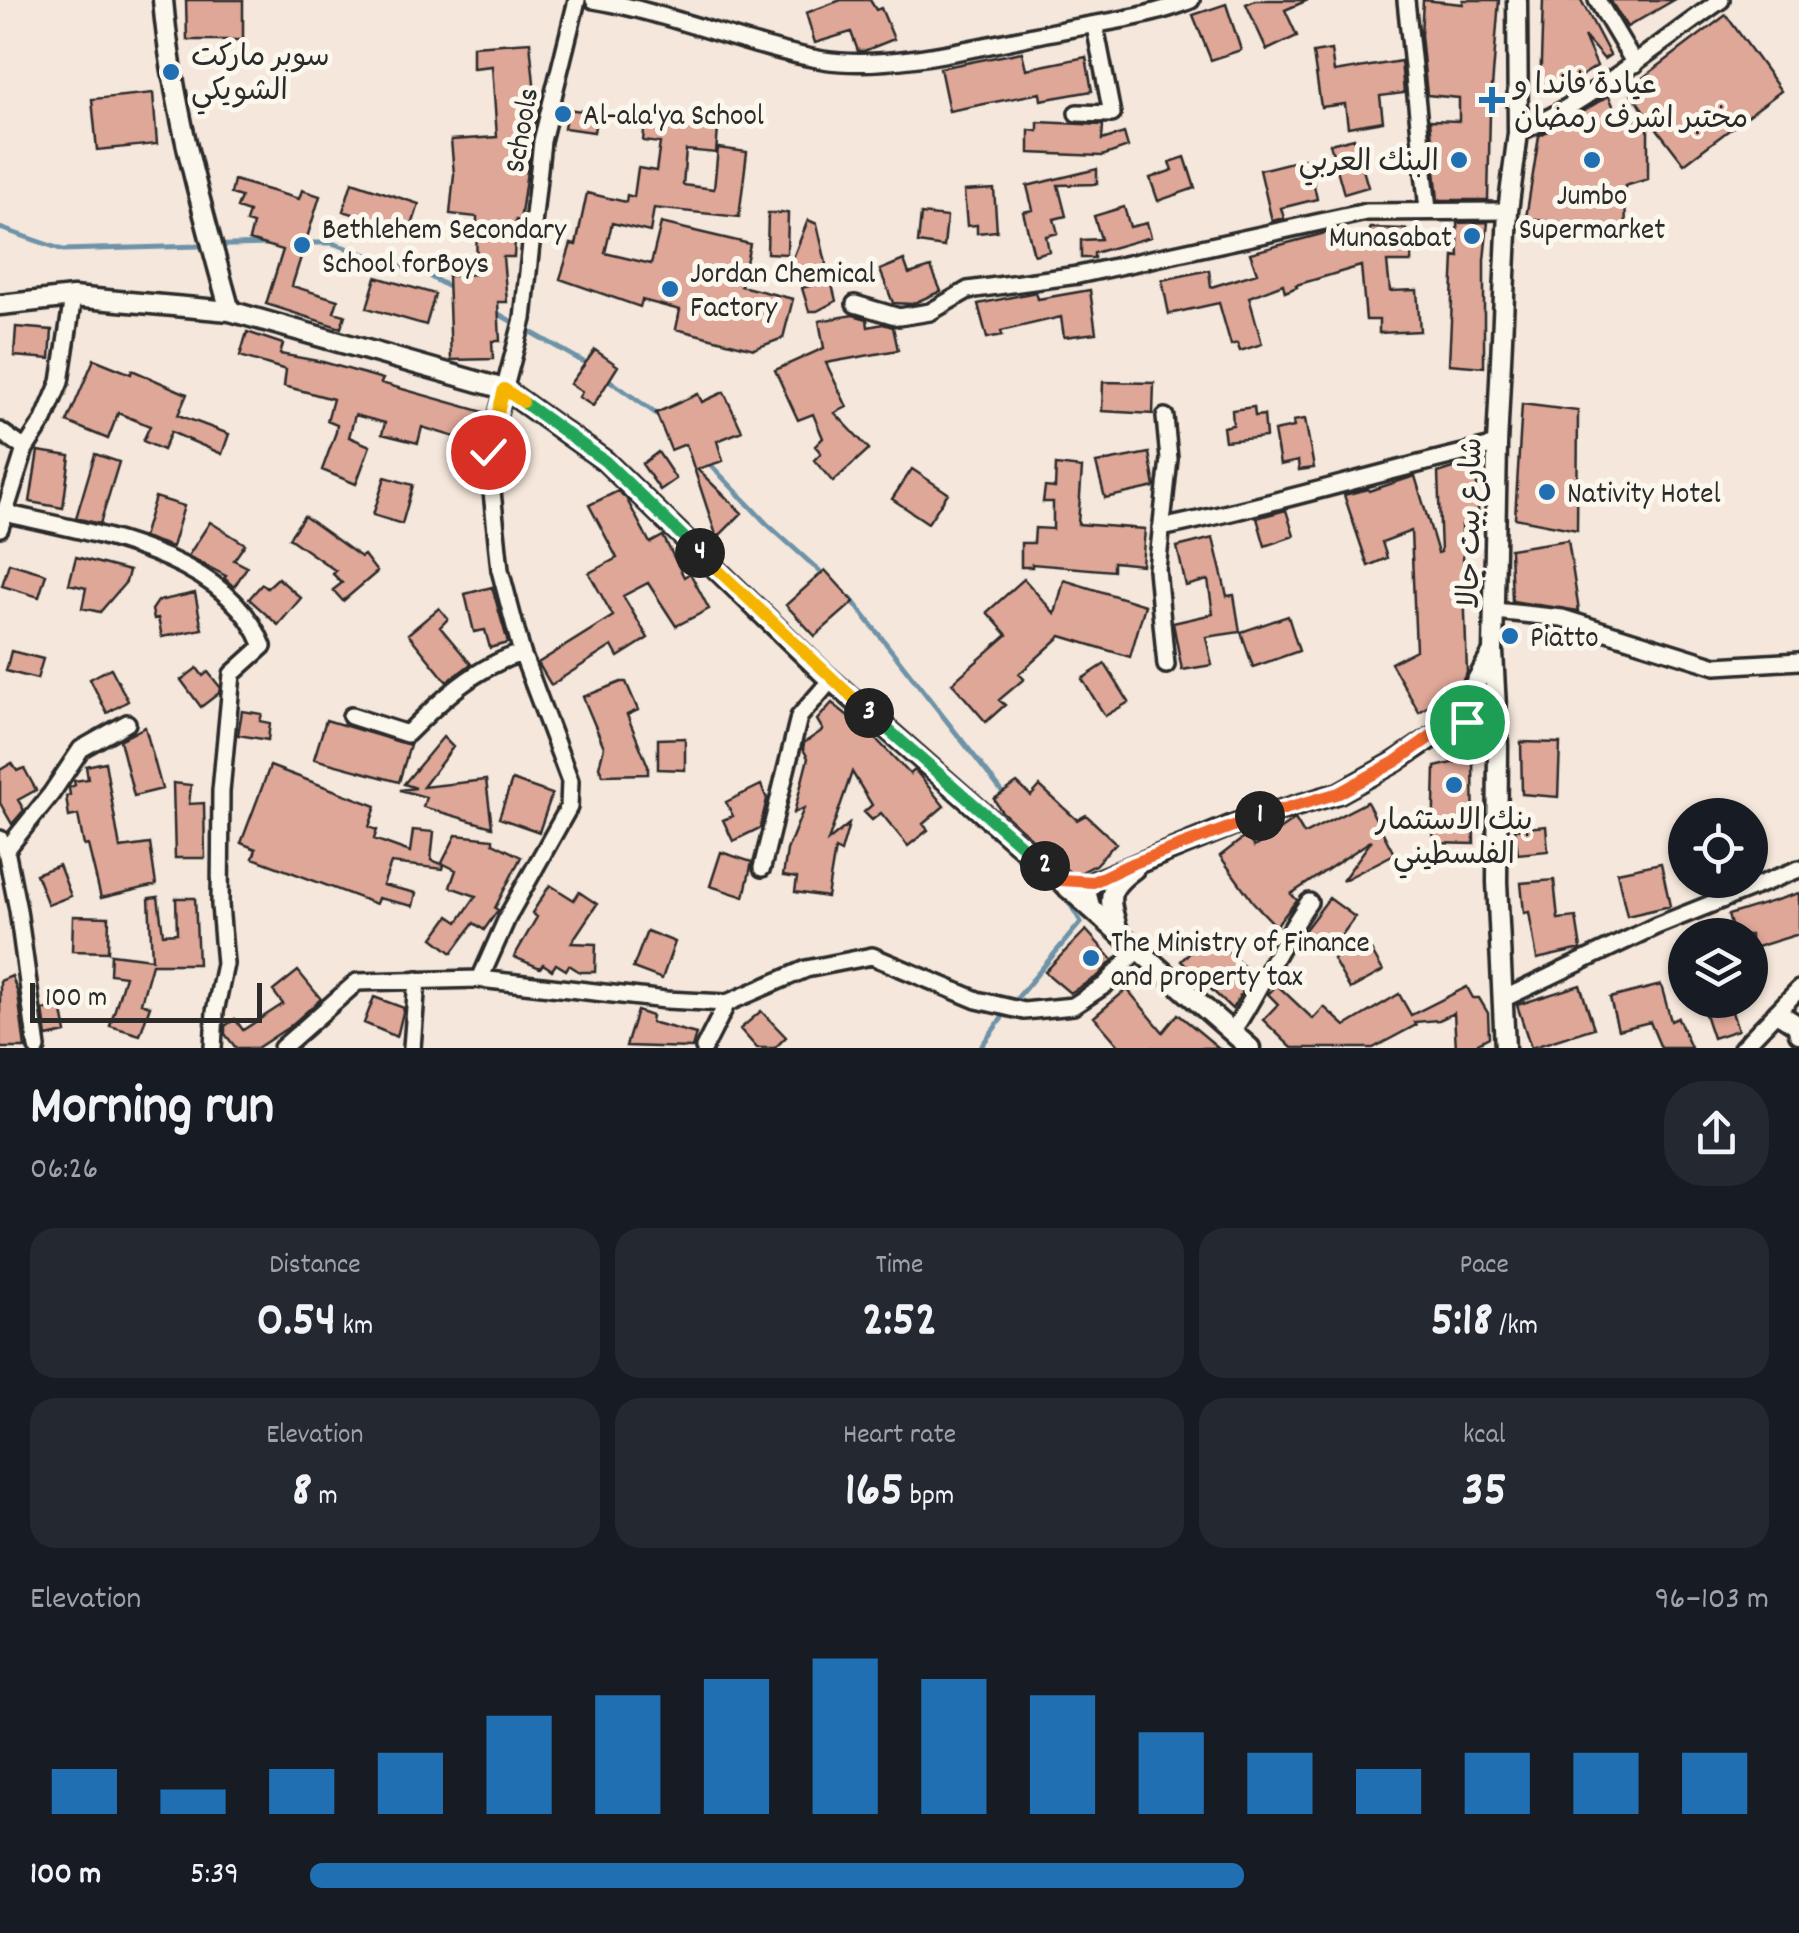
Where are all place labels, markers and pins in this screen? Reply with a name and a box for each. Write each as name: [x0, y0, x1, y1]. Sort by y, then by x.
place label: سوبر ماركت الشويكي: [191, 38, 330, 115]
marker: سوبر ماركت الشويكي: [160, 61, 182, 83]
place label: عيادة فاندا و مختبر اشرف رمضان: [1512, 66, 1748, 143]
marker: عيادة فاندا و مختبر اشرف رمضان: [1479, 87, 1505, 113]
place label: Al-ala'ya School: [583, 97, 764, 140]
marker: Al-ala'ya School: [552, 103, 574, 125]
place label: البنك العربي: [1298, 143, 1439, 186]
marker: البنك العربي: [1448, 149, 1470, 171]
marker: Jumbo Supermarket: [1581, 149, 1603, 171]
place label: Jumbo Supermarket: [1519, 177, 1665, 254]
place label: Bethlehem Secondary School forBoys: [322, 211, 567, 288]
place label: Munasabat: [1329, 219, 1452, 262]
marker: Munasabat: [1461, 225, 1483, 247]
marker: Bethlehem Secondary School forBoys: [291, 234, 313, 256]
place label: Jordan Chemical Factory: [690, 255, 875, 332]
marker: Jordan Chemical Factory: [659, 278, 681, 300]
pin: [446, 410, 531, 495]
place label: Nativity Hotel: [1567, 475, 1721, 518]
marker: Nativity Hotel: [1536, 481, 1558, 503]
pin: 4: [675, 528, 725, 578]
place label: Piatto: [1530, 619, 1599, 662]
marker: Piatto: [1499, 625, 1521, 647]
pin: [1425, 680, 1510, 765]
pin: 3: [844, 688, 894, 738]
marker: بنك الاستثمار الفلسطيني: [1443, 774, 1465, 796]
pin: 1: [1235, 791, 1285, 841]
place label: بنك الاستثمار الفلسطيني: [1374, 802, 1533, 879]
pin: 2: [1020, 841, 1070, 891]
place label: The Ministry of Finance and property tax: [1111, 924, 1370, 1001]
marker: The Ministry of Finance and property tax: [1080, 947, 1102, 969]

